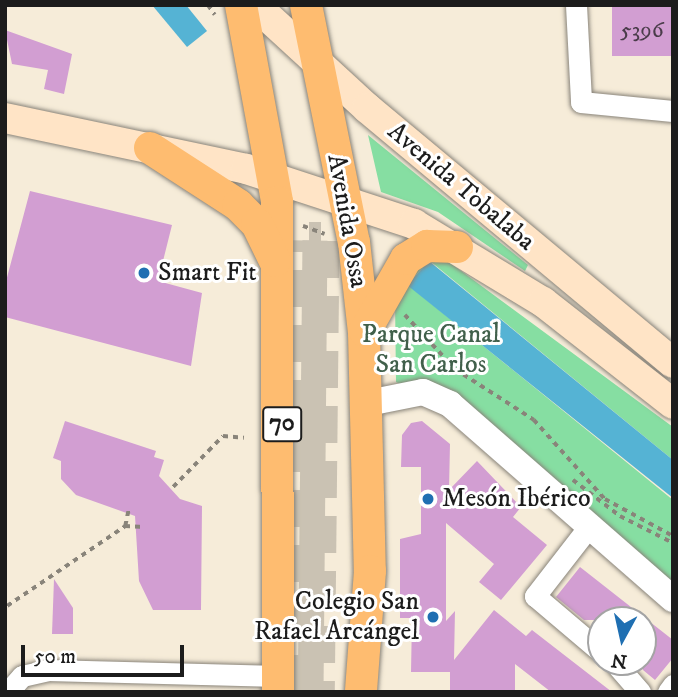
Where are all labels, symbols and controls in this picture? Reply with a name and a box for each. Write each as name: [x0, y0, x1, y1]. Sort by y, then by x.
house number: 5396: [620, 17, 664, 45]
street label: Avenida Tobalaba: [381, 116, 541, 258]
street label: Avenida Ossa: [320, 152, 374, 290]
place label: Smart Fit: [158, 257, 257, 289]
marker: Smart Fit: [136, 265, 152, 281]
park label: Parque Canal San Carlos: [362, 319, 500, 380]
road number: 70: [261, 404, 303, 444]
place label: Mesón Ibérico: [442, 483, 591, 515]
marker: Mesón Ibérico: [420, 491, 436, 507]
place label: Colegio San Rafael Arcángel: [254, 586, 419, 648]
north arrow: [587, 606, 657, 676]
marker: Colegio San Rafael Arcángel: [425, 609, 441, 625]
scale bar: [24, 630, 187, 674]
text: 50 m: [34, 644, 76, 670]
text: N: [610, 648, 629, 673]

